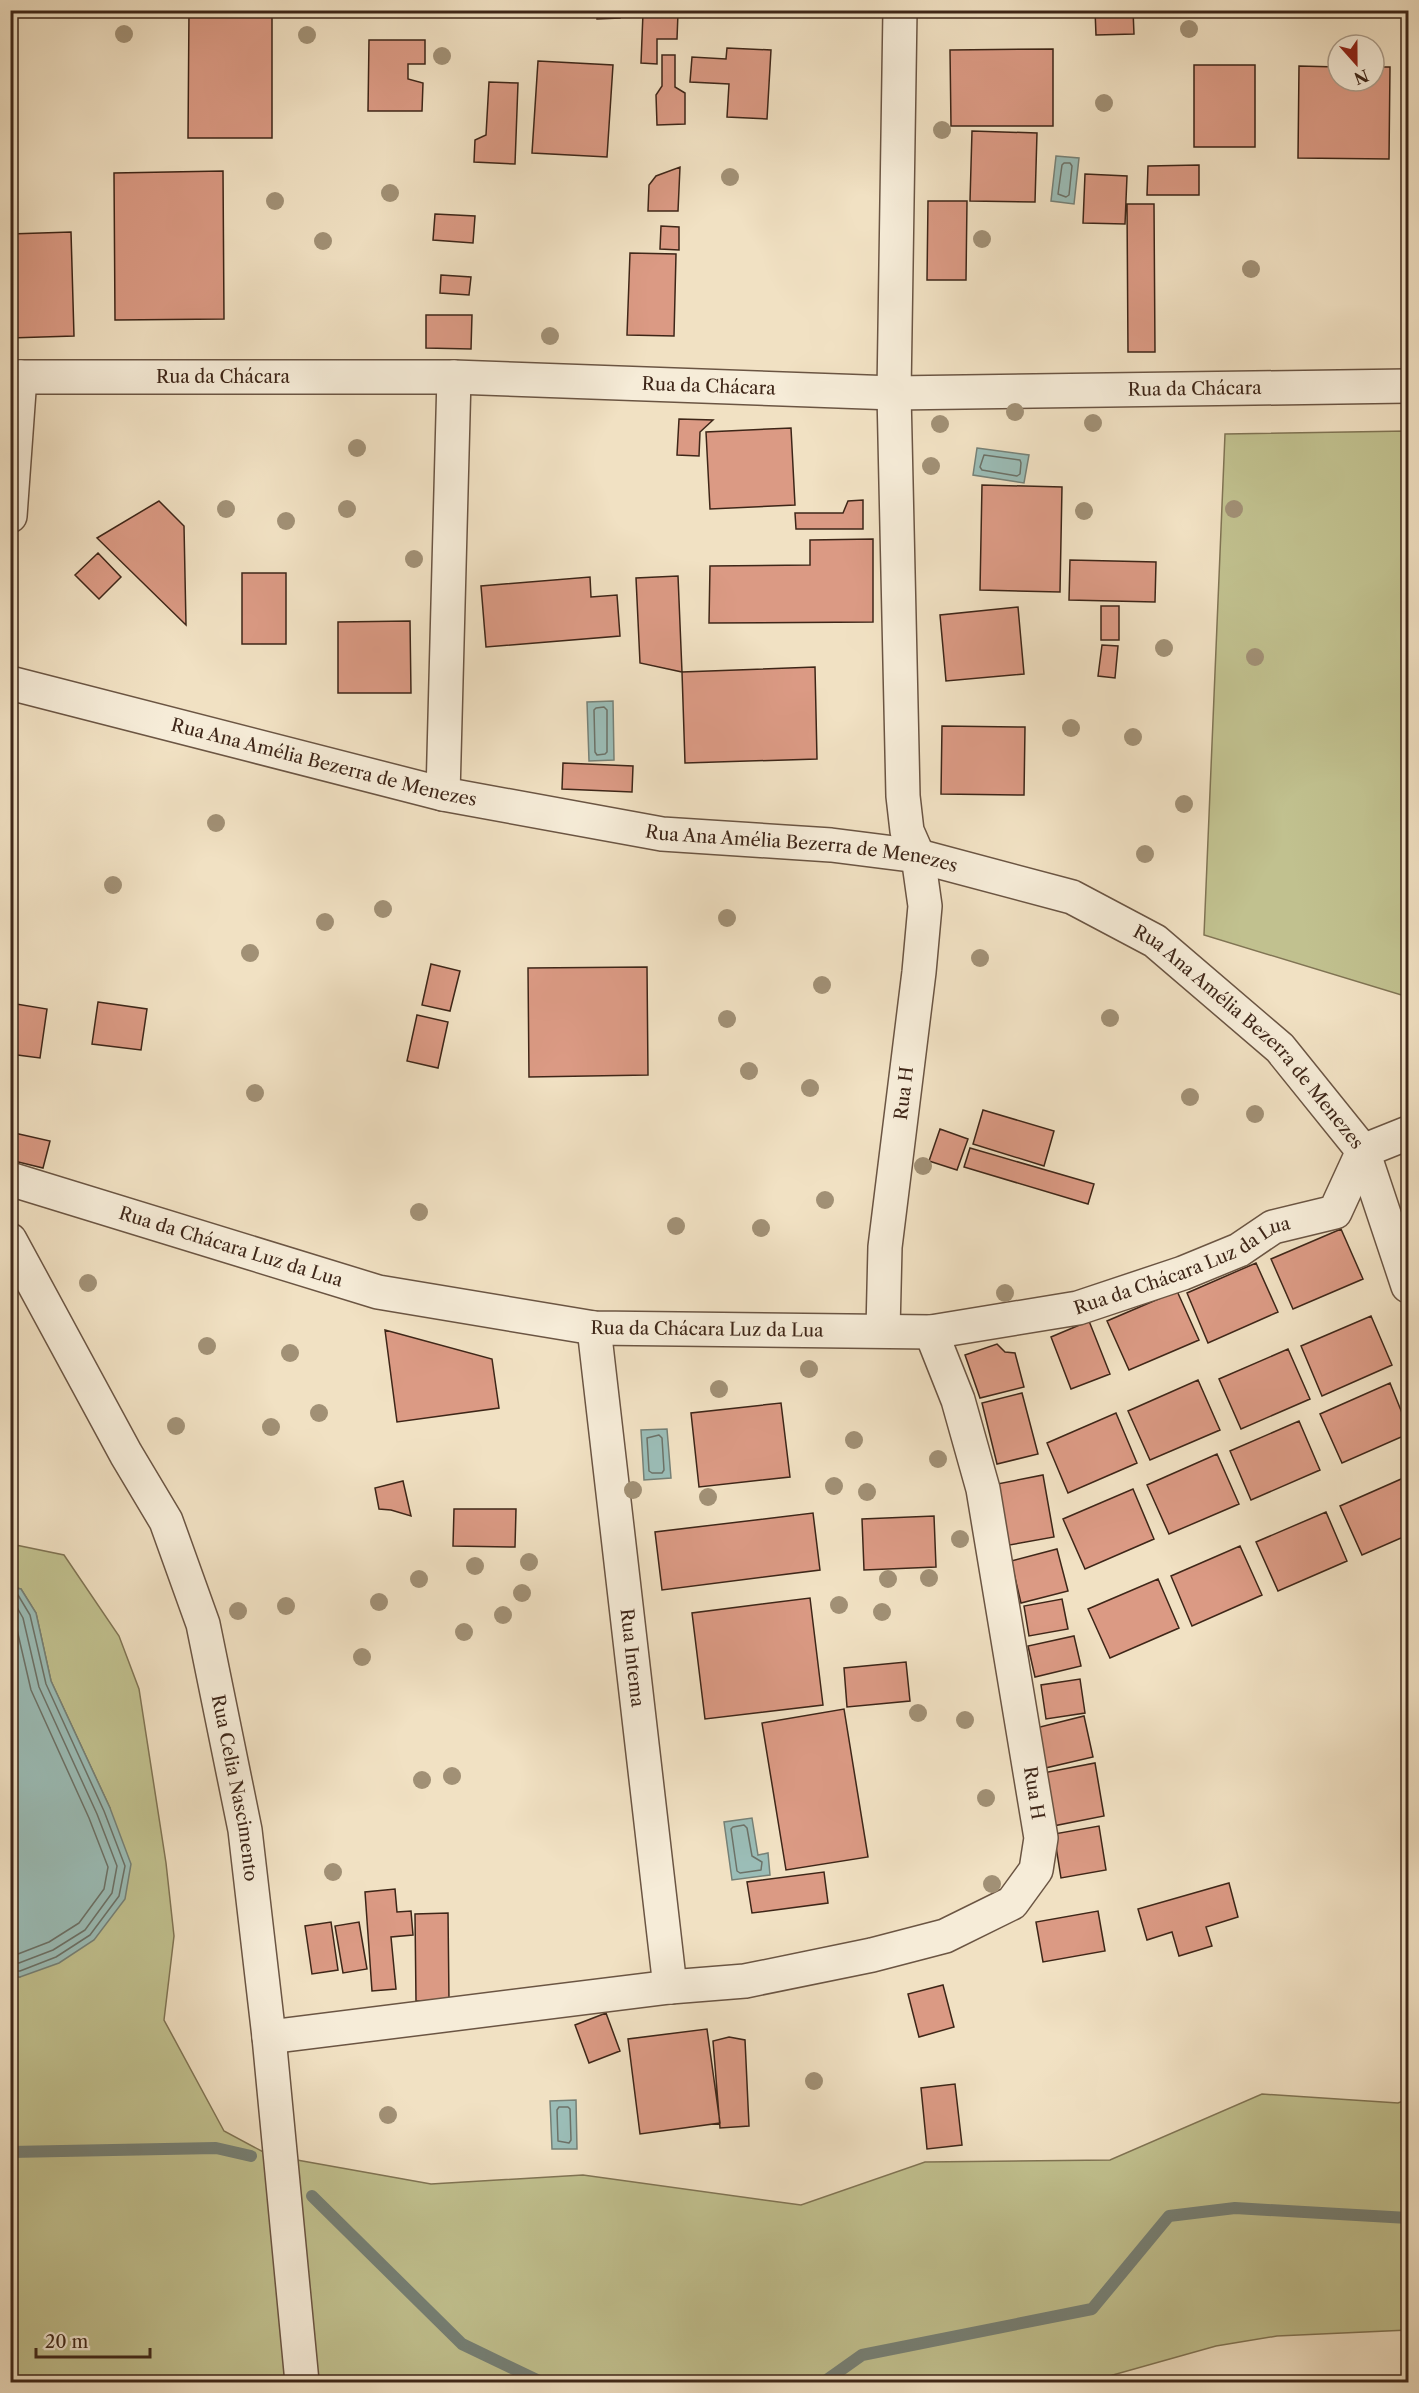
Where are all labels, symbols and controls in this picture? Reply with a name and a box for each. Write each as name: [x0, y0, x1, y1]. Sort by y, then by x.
north arrow: [1326, 33, 1386, 93]
text: N: [1351, 65, 1371, 89]
street label: Rua da Chácara: [156, 366, 291, 388]
street label: Rua da Chácara: [641, 373, 777, 400]
street label: Rua da Chácara: [1128, 377, 1262, 401]
street label: Rua Ana Amélia Bezerra de Menezes: [169, 714, 479, 811]
street label: Rua Ana Amélia Bezerra de Menezes: [644, 820, 960, 877]
street label: Rua Ana Amélia Bezerra de Menezes: [1129, 920, 1368, 1154]
street label: Rua H: [890, 1065, 918, 1121]
street label: Rua da Chácara Luz da Lua: [116, 1202, 346, 1292]
street label: Rua da Chácara Luz da Lua: [1071, 1212, 1293, 1320]
street label: Rua da Chácara Luz da Lua: [590, 1317, 824, 1342]
street label: Rua Intema: [615, 1607, 649, 1709]
street label: Rua Celia Nascimento: [207, 1693, 262, 1883]
street label: Rua H: [1019, 1765, 1049, 1821]
scale bar: [36, 2321, 150, 2359]
text: 20 m: [45, 2331, 89, 2353]

